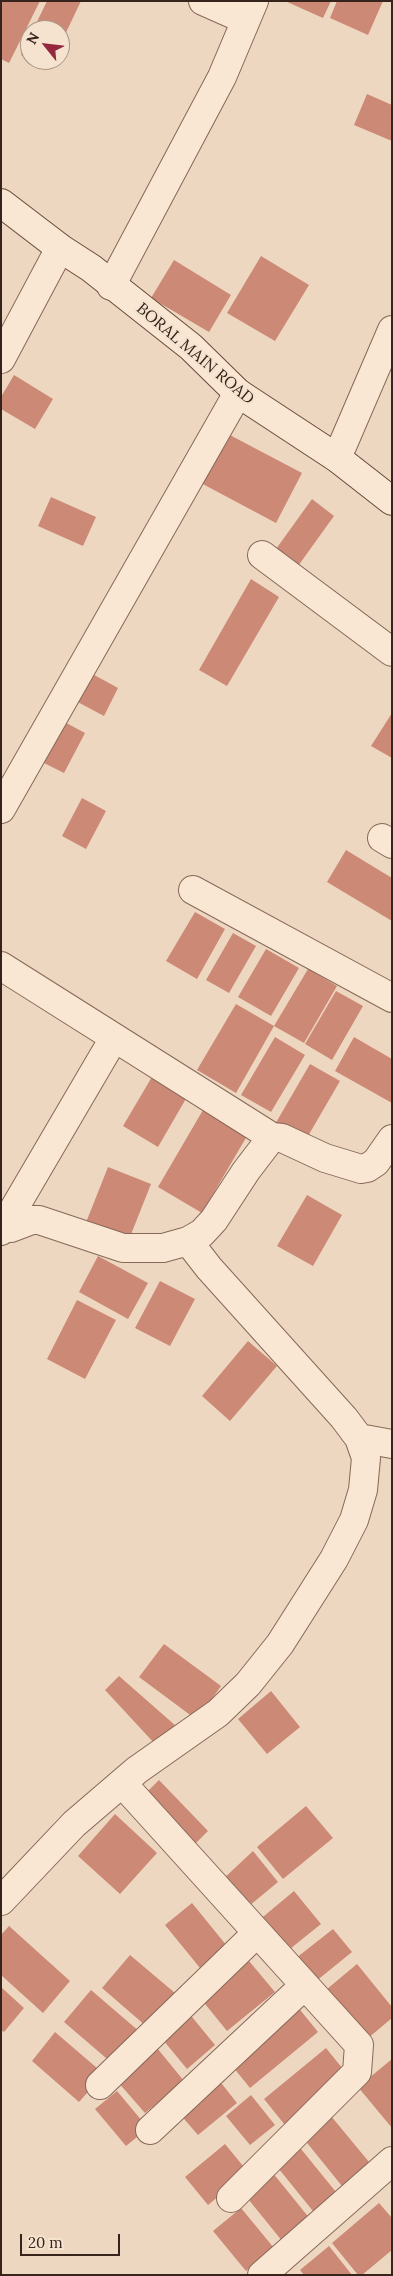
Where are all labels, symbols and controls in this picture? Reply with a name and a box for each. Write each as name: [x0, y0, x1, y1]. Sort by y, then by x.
north arrow: [20, 20, 70, 70]
text: N: [22, 29, 43, 47]
street label: BORAL MAIN ROAD: [132, 299, 258, 409]
scale bar: [22, 2224, 122, 2256]
text: 20 m: [28, 2233, 63, 2252]

